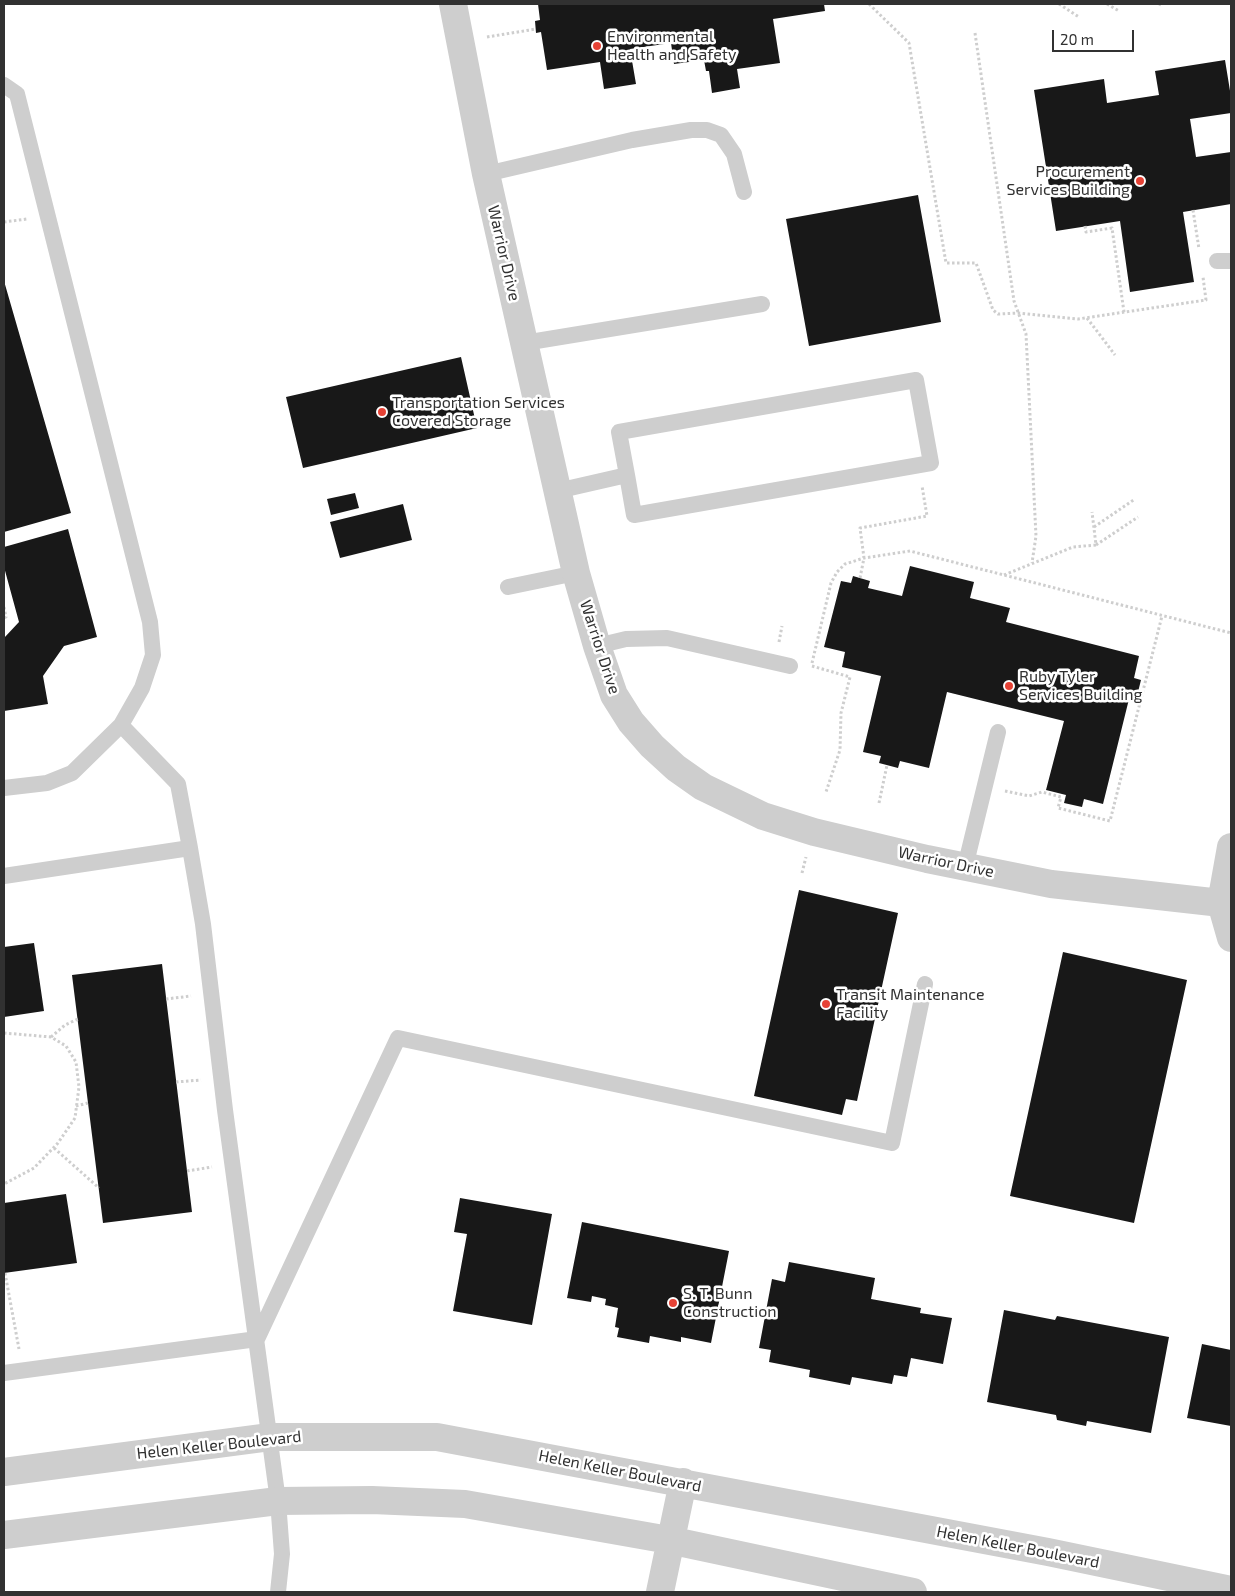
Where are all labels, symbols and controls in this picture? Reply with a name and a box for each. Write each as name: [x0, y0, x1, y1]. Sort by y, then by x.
scale bar: [1055, 20, 1138, 52]
place label: Environmental Health and Safety: [607, 27, 736, 65]
text: 20 m: [1060, 30, 1094, 48]
marker: Environmental Health and Safety: [591, 40, 603, 52]
place label: Procurement Services Building: [1006, 162, 1130, 200]
marker: Procurement Services Building: [1134, 175, 1146, 187]
street label: Warrior Drive: [484, 203, 524, 303]
place label: Transportation Services Covered Storage: [392, 393, 565, 431]
marker: Transportation Services Covered Storage: [376, 406, 388, 418]
street label: Warrior Drive: [576, 598, 624, 696]
place label: Ruby Tyler Services Building: [1019, 667, 1143, 705]
marker: Ruby Tyler Services Building: [1003, 680, 1015, 692]
street label: Warrior Drive: [896, 842, 996, 882]
place label: Transit Maintenance Facility: [836, 985, 984, 1023]
marker: Transit Maintenance Facility: [820, 998, 832, 1010]
place label: S. T. Bunn Construction: [683, 1284, 777, 1322]
marker: S. T. Bunn Construction: [667, 1297, 679, 1309]
street label: Helen Keller Boulevard: [136, 1427, 302, 1463]
street label: Helen Keller Boulevard: [537, 1446, 703, 1496]
street label: Helen Keller Boulevard: [935, 1522, 1101, 1572]

